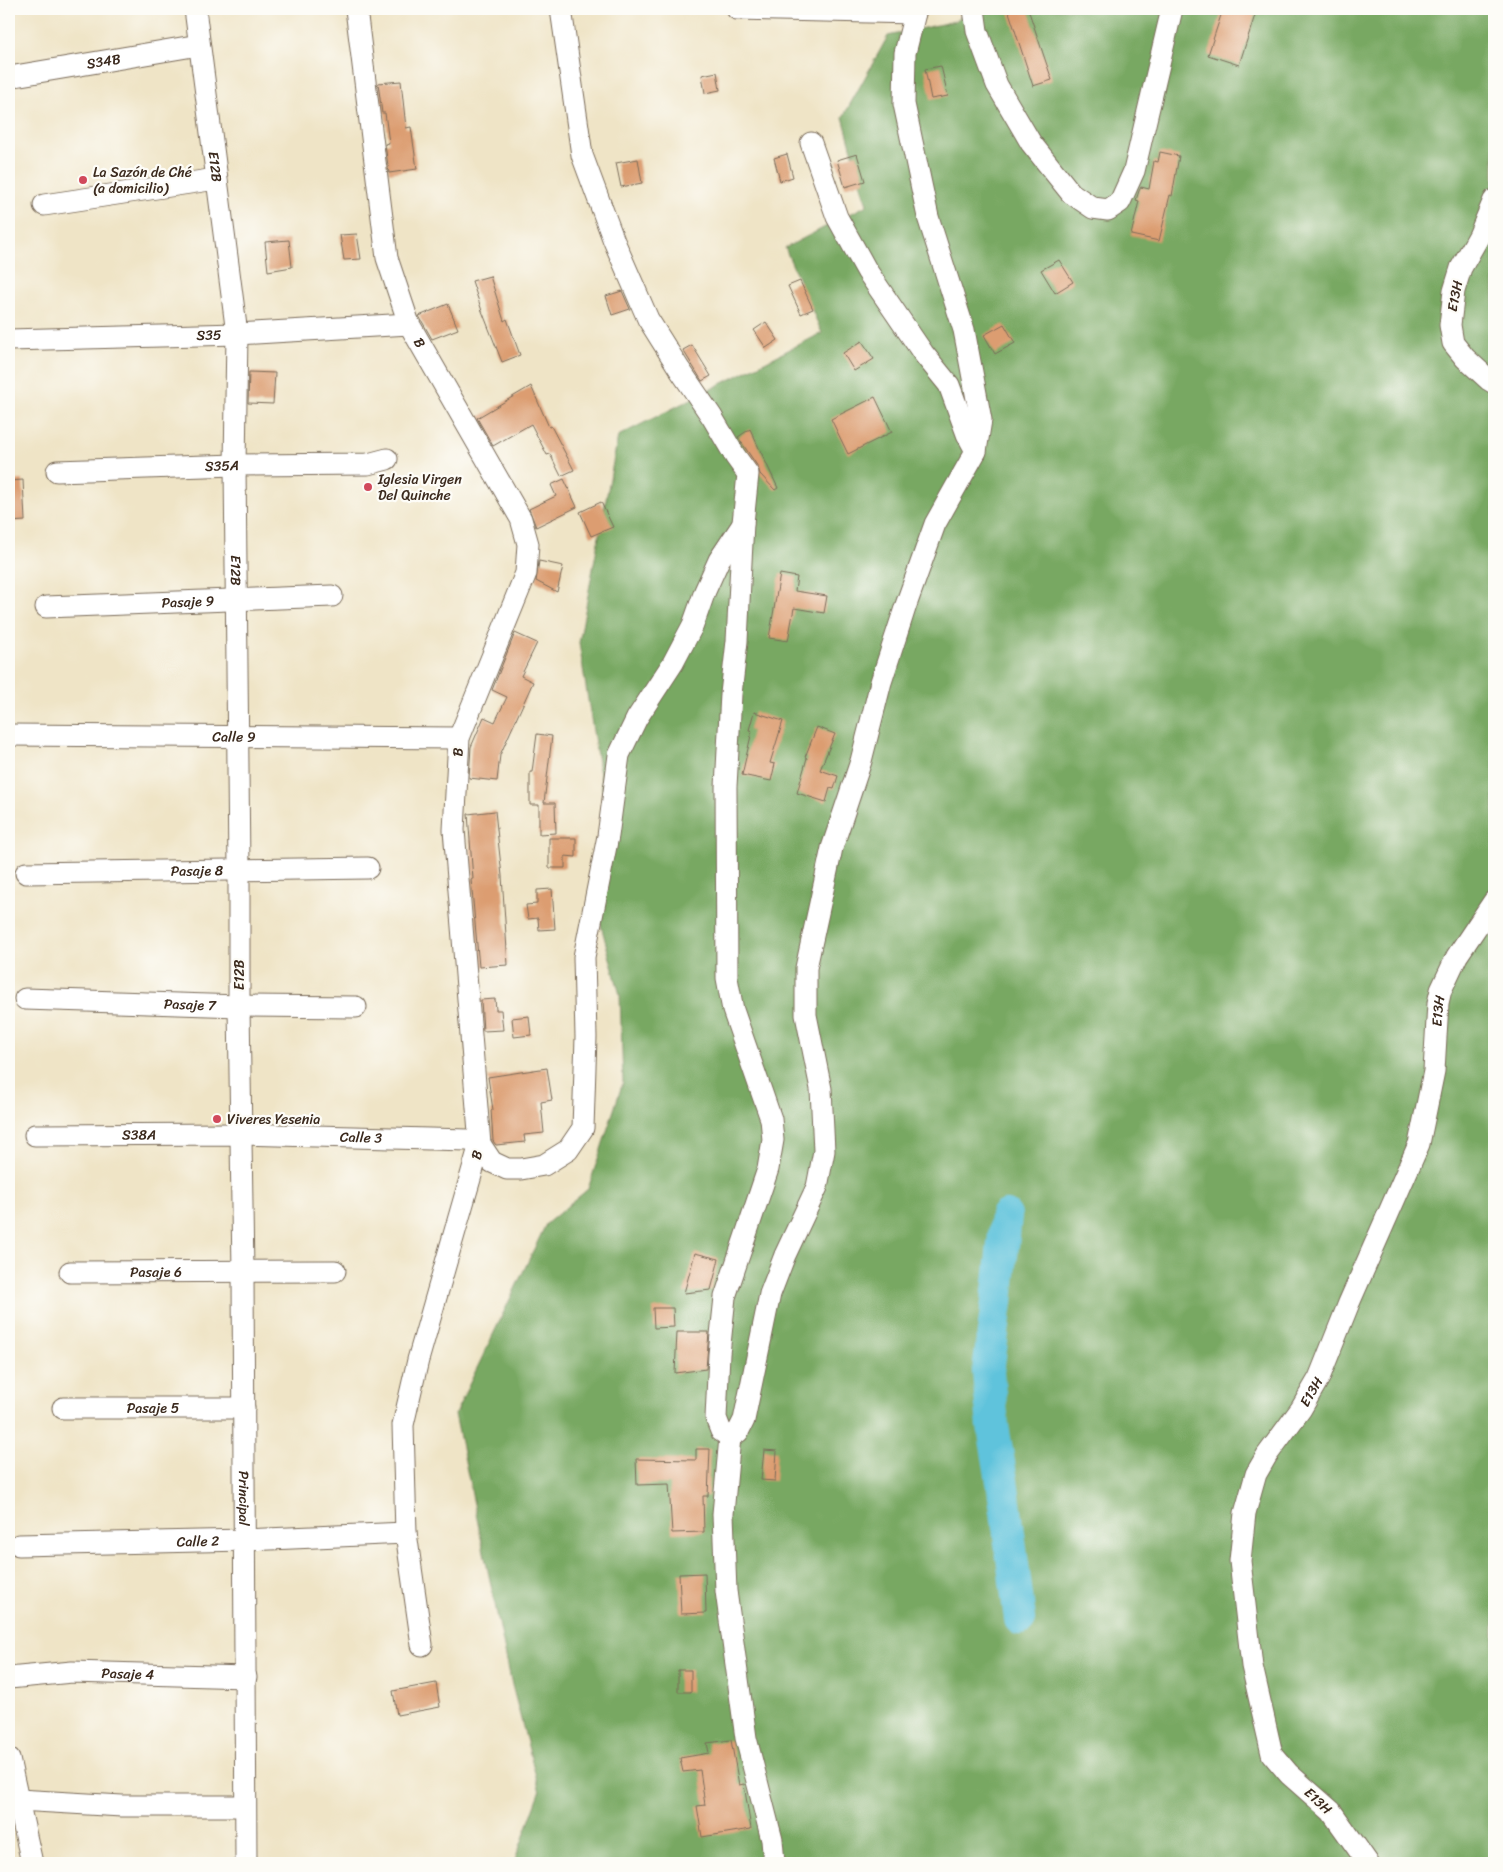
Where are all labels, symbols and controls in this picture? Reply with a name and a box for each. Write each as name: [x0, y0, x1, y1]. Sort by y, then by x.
street label: S34B: [85, 46, 123, 76]
street label: E12B: [201, 150, 230, 184]
place label: La Sazón de Ché (a domicilio): [93, 160, 192, 201]
marker: La Sazón de Ché (a domicilio): [77, 174, 89, 186]
street label: E13H: [1440, 278, 1470, 314]
street label: S35: [196, 322, 222, 348]
street label: B: [407, 333, 433, 353]
street label: S35A: [204, 452, 239, 479]
place label: Iglesia Virgen Del Quinche: [377, 467, 462, 508]
marker: Iglesia Virgen Del Quinche: [362, 481, 374, 493]
street label: E12B: [223, 555, 249, 586]
street label: Pasaje 9: [161, 588, 215, 615]
street label: Calle 9: [212, 724, 256, 749]
street label: B: [445, 747, 471, 757]
street label: Pasaje 8: [171, 858, 224, 883]
street label: E12B: [227, 959, 252, 990]
street label: Pasaje 7: [164, 991, 217, 1018]
street label: E13H: [1424, 993, 1452, 1027]
place label: Viveres Yesenia: [227, 1107, 320, 1132]
marker: Viveres Yesenia: [211, 1113, 223, 1125]
street label: S38A: [122, 1122, 156, 1147]
street label: Calle 3: [339, 1124, 383, 1150]
street label: B: [464, 1147, 490, 1163]
street label: Pasaje 6: [130, 1259, 182, 1284]
street label: E13H: [1292, 1372, 1330, 1411]
street label: Pasaje 5: [127, 1396, 180, 1421]
street label: Principal: [232, 1471, 257, 1527]
street label: Calle 2: [176, 1528, 220, 1554]
street label: Pasaje 4: [101, 1660, 155, 1687]
street label: E13H: [1298, 1781, 1338, 1821]

